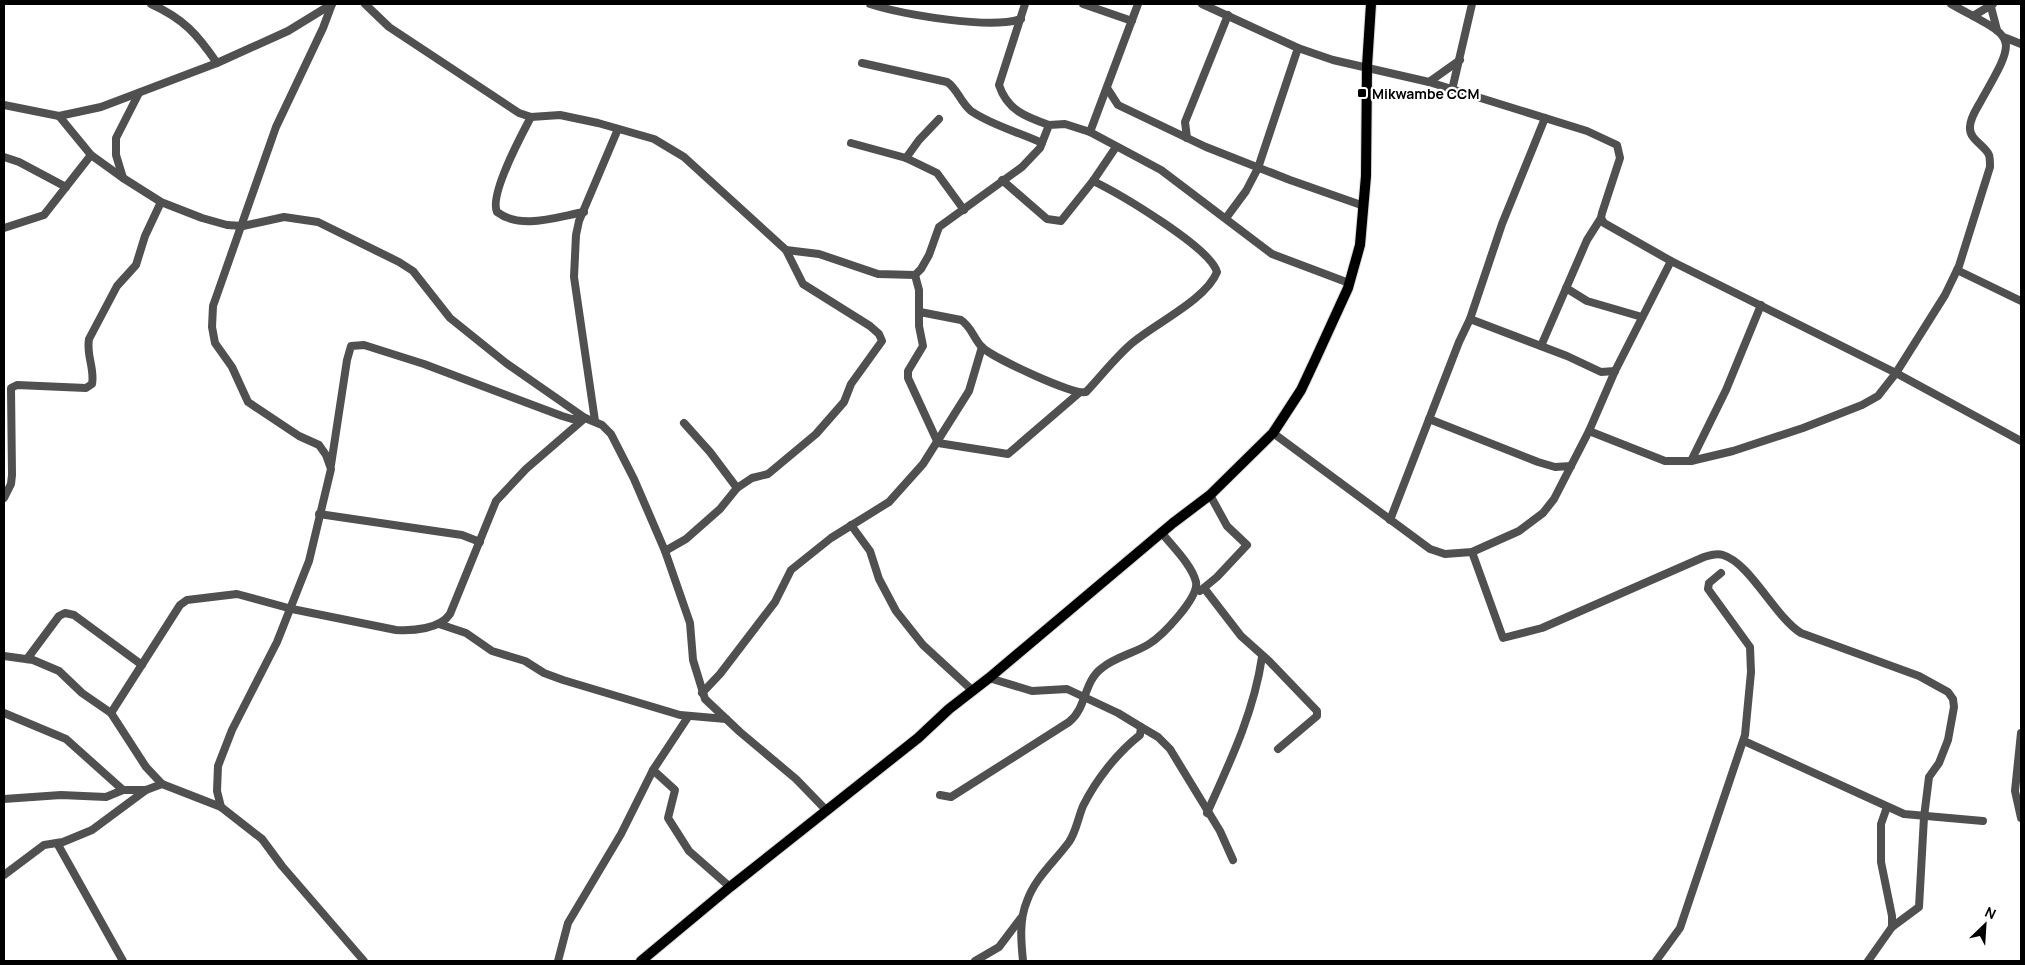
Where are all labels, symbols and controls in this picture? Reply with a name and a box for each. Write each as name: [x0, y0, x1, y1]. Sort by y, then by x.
place label: Mikwambe CCM: [1372, 84, 1479, 103]
marker: Mikwambe CCM: [1356, 87, 1368, 99]
north arrow: [1960, 900, 2010, 950]
text: N: [1982, 902, 1999, 924]

